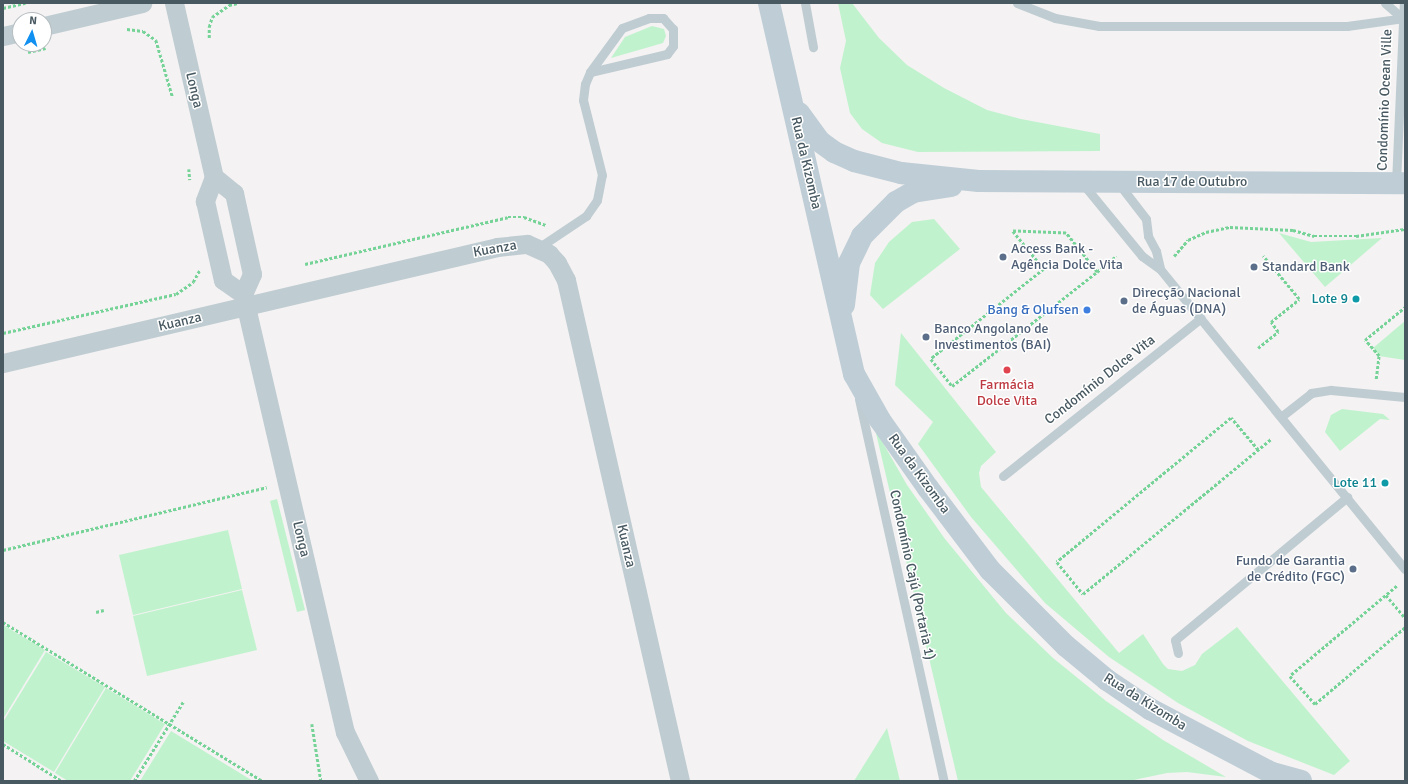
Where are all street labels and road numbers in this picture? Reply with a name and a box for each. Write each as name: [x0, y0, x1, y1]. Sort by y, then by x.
street label: Condomínio Ocean Ville: [1374, 29, 1396, 171]
street label: Longa: [182, 70, 206, 110]
street label: Rua da Kizomba: [787, 115, 825, 211]
street label: Rua 17 de Outubro: [1137, 174, 1247, 190]
street label: Kuanza: [472, 237, 518, 261]
street label: Kuanza: [157, 309, 203, 335]
street label: Condomínio Dolce Vita: [1041, 332, 1159, 428]
street label: Rua da Kizomba: [884, 431, 954, 517]
street label: Condomínio Cajú (Portaria 1): [886, 488, 938, 662]
street label: Longa: [289, 519, 313, 559]
street label: Kuanza: [613, 523, 639, 569]
street label: Rua da Kizomba: [1100, 670, 1190, 734]

